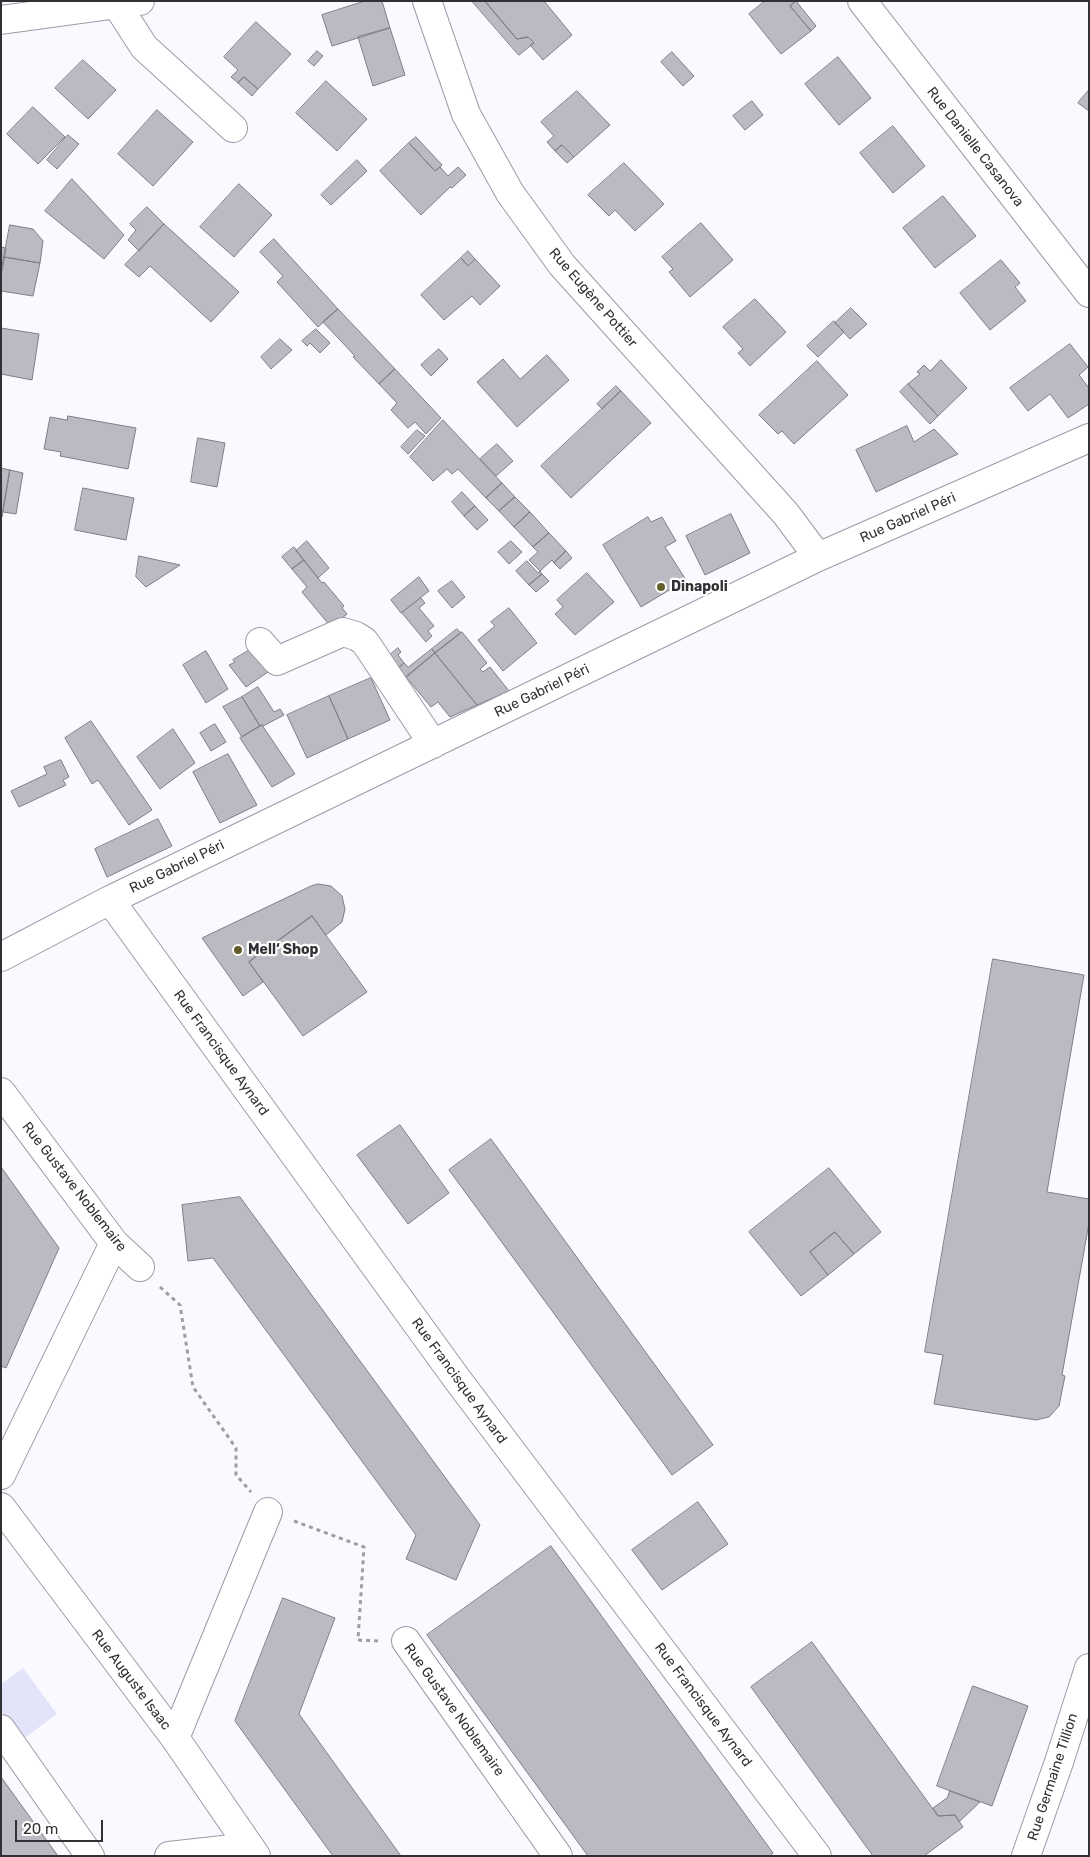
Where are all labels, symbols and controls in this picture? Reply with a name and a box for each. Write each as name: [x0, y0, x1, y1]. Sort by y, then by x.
street label: Rue Danielle Casanova: [923, 84, 1027, 210]
street label: Rue Eugène Pottier: [545, 245, 641, 351]
street label: Rue Gabriel Péri: [857, 489, 959, 547]
place label: Dinapoli: [671, 579, 728, 595]
marker: Dinapoli: [655, 581, 667, 593]
street label: Rue Gabriel Péri: [492, 661, 592, 721]
street label: Rue Gabriel Péri: [127, 837, 227, 897]
place label: Mell‘ Shop: [248, 942, 318, 958]
marker: Mell‘ Shop: [232, 944, 244, 956]
street label: Rue Francisque Aynard: [170, 987, 272, 1119]
street label: Rue Gustave Noblemaire: [18, 1119, 130, 1255]
street label: Rue Francisque Aynard: [408, 1315, 510, 1447]
street label: Rue Auguste Isaac: [88, 1626, 174, 1734]
street label: Rue Gustave Noblemaire: [400, 1640, 508, 1780]
street label: Rue Francisque Aynard: [651, 1640, 755, 1770]
street label: Rue Germaine Tillion: [1024, 1711, 1082, 1843]
scale bar: [18, 1810, 105, 1842]
text: 20 m: [23, 1820, 58, 1838]

